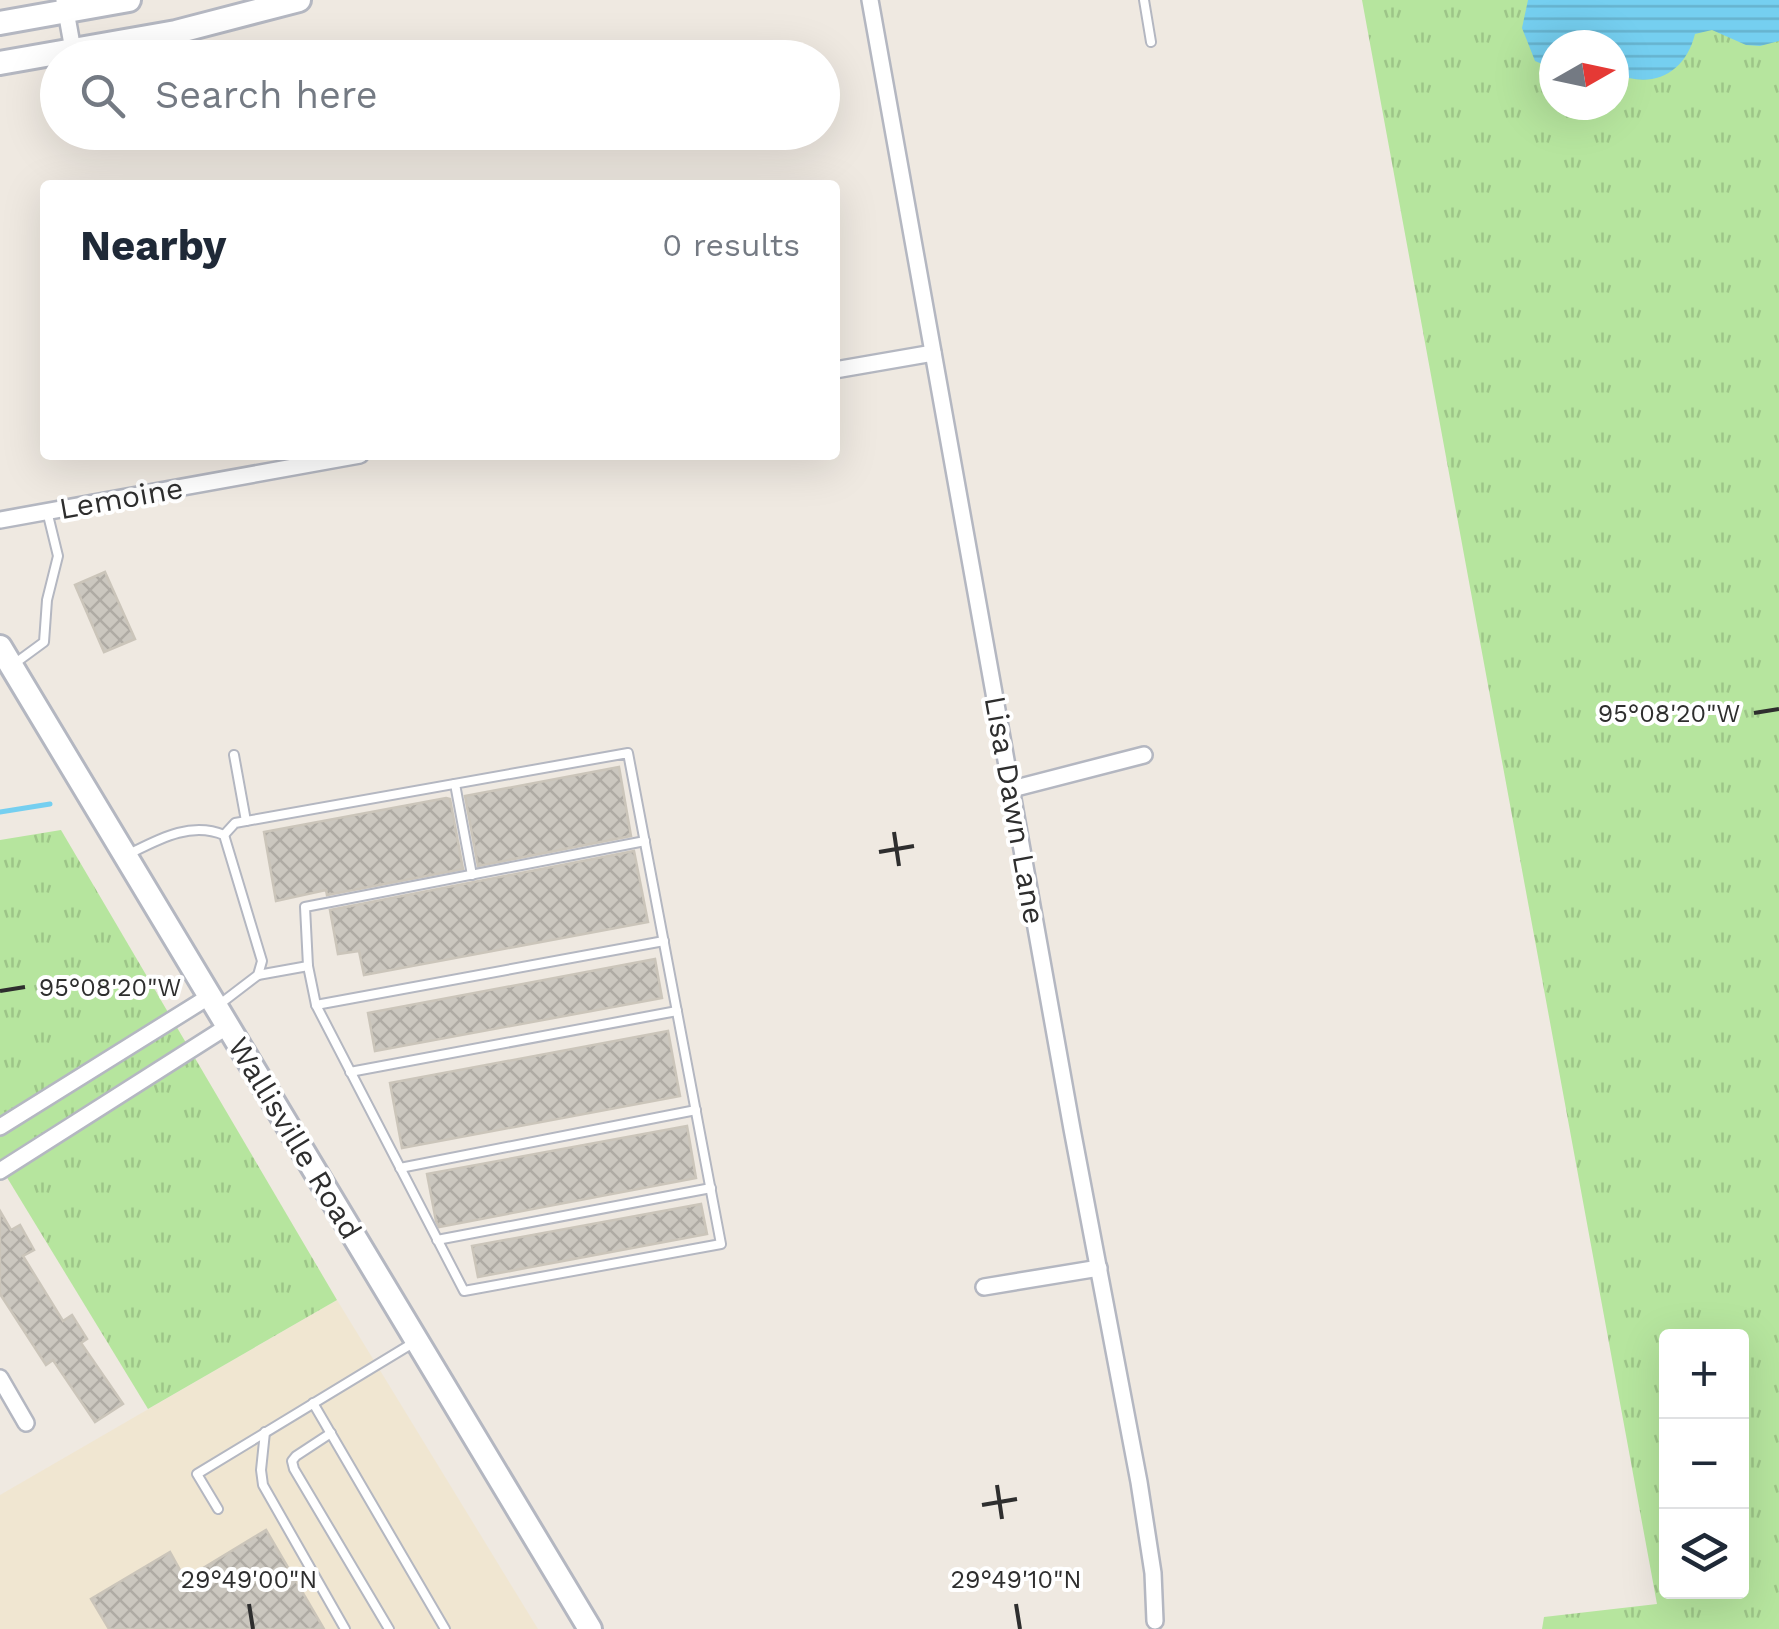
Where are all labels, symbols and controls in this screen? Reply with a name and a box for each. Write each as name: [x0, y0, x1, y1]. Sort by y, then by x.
north arrow: [1539, 30, 1629, 120]
search box: [40, 40, 840, 150]
icon: search: [75, 68, 130, 123]
text: Search here: [155, 73, 378, 117]
text: Nearby: [80, 221, 227, 270]
text: 0 results: [662, 226, 800, 264]
street label: Lemoine: [56, 470, 186, 526]
street label: Lisa Dawn Lane: [978, 693, 1052, 927]
text: 95°08'20"W: [1598, 699, 1740, 728]
text: 95°08'20"W: [39, 973, 181, 1002]
street label: Wallisville Road: [221, 1031, 369, 1245]
map controls: [1659, 1329, 1749, 1599]
button: +: [1659, 1329, 1749, 1419]
button: −: [1659, 1419, 1749, 1509]
button: layers: [1659, 1509, 1749, 1599]
text: 29°49'00"N: [181, 1565, 317, 1594]
text: 29°49'10"N: [950, 1565, 1082, 1594]

